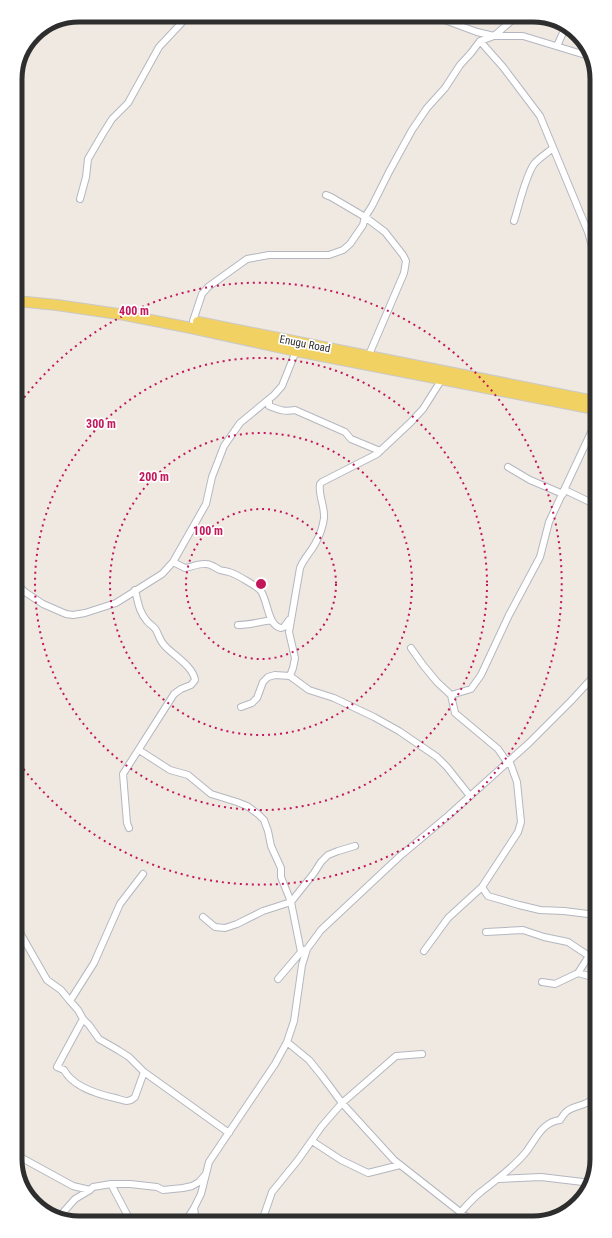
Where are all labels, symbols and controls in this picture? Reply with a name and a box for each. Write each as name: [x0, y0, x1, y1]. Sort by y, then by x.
text: 400 m: [119, 304, 149, 318]
street label: Enugu Road: [278, 333, 332, 355]
text: 300 m: [86, 417, 116, 431]
text: 200 m: [139, 470, 169, 484]
text: 100 m: [193, 524, 223, 538]
centre of rings: [254, 577, 268, 591]

